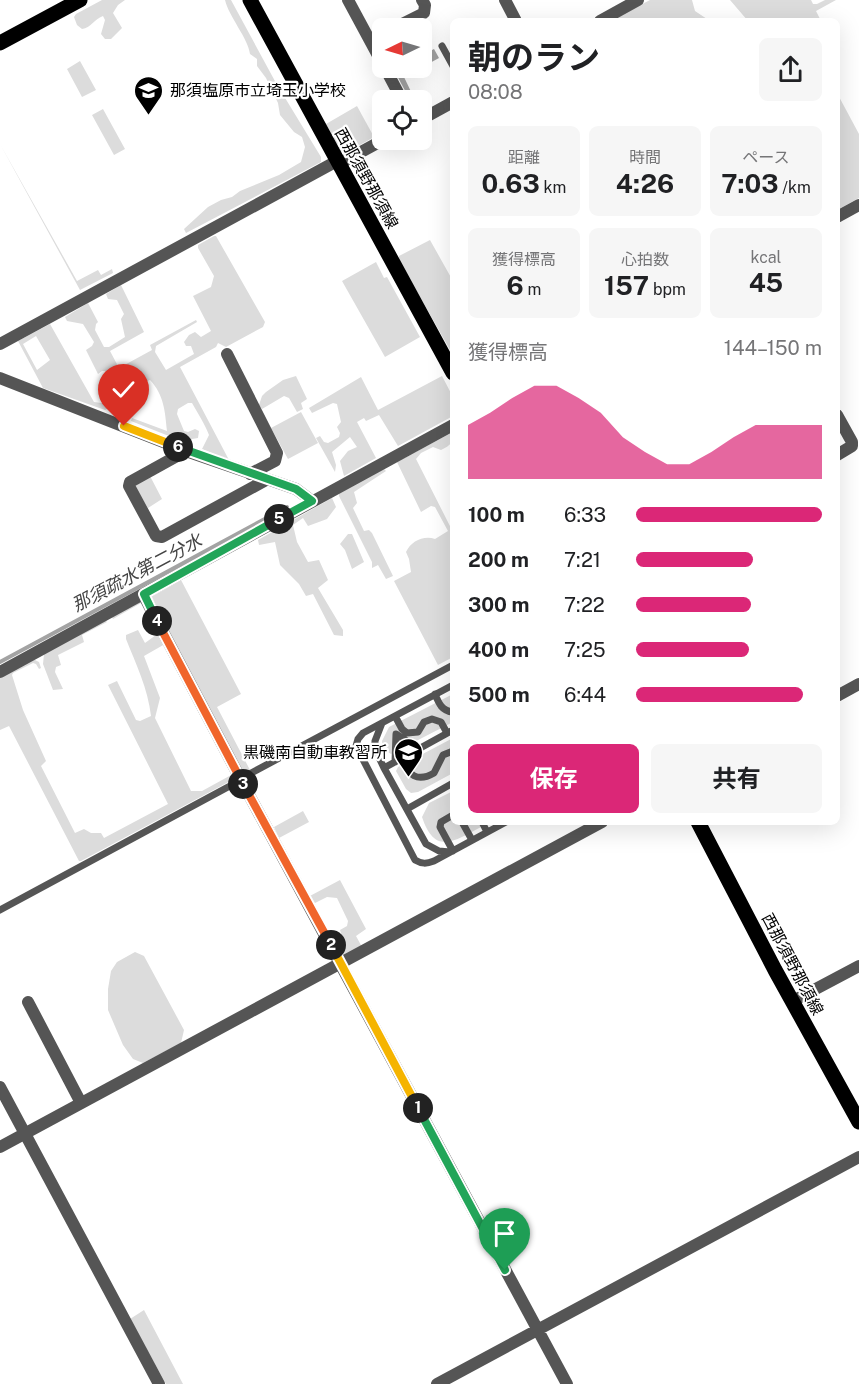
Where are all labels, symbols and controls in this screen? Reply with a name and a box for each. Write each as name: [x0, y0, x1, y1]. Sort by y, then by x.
north arrow: [372, 18, 432, 78]
map controls: [372, 18, 432, 150]
text: 朝のラン: [468, 38, 600, 76]
button: share: [759, 38, 822, 101]
school or university icon: 那須塩原市立埼玉小学校: [133, 74, 165, 116]
text: 08:08: [468, 80, 523, 104]
place label: 那須塩原市立埼玉小学校: [170, 81, 346, 100]
button: locate: [372, 90, 432, 150]
street label: 西那須野那須線: [331, 125, 402, 232]
text: 距離: [508, 148, 540, 167]
text: 時間: [629, 148, 661, 167]
text: ペース: [742, 148, 790, 167]
text: 0.63: [482, 168, 540, 199]
text: 4:26: [616, 168, 674, 199]
text: 7:03: [721, 168, 778, 199]
text: km: [540, 178, 566, 197]
text: /km: [778, 178, 811, 197]
text: kcal: [751, 248, 781, 267]
text: 獲得標高: [492, 250, 556, 269]
text: 心拍数: [621, 250, 669, 269]
text: 45: [749, 267, 783, 298]
text: 6: [507, 270, 524, 301]
text: 157: [604, 270, 649, 301]
text: m: [524, 280, 541, 299]
text: bpm: [649, 280, 686, 299]
text: 144–150 m: [724, 336, 822, 360]
text: 獲得標高: [468, 340, 548, 364]
pin: [98, 364, 149, 426]
icon: check: [107, 373, 140, 406]
pin: 6: [163, 432, 193, 462]
text: 6: [173, 437, 183, 456]
text: 100 m: [468, 503, 525, 527]
text: 6:33: [564, 503, 606, 527]
pin: 5: [264, 504, 294, 534]
text: 5: [274, 509, 284, 528]
water label: 那須疏水第二分水: [68, 529, 207, 616]
text: 200 m: [468, 548, 529, 572]
text: 7:21: [564, 548, 601, 572]
text: 300 m: [468, 593, 529, 617]
text: 7:22: [564, 593, 605, 617]
pin: 4: [142, 606, 172, 636]
text: 4: [152, 611, 162, 630]
text: 400 m: [468, 638, 529, 662]
text: 7:25: [564, 638, 606, 662]
text: 500 m: [468, 683, 530, 707]
text: 6:44: [564, 683, 606, 707]
school or university icon: 黒磯南自動車教習所: [392, 736, 424, 778]
place label: 黒磯南自動車教習所: [243, 743, 387, 762]
button: 保存: [468, 744, 639, 813]
button: 共有: [651, 744, 822, 813]
pin: 3: [228, 769, 258, 799]
text: 3: [238, 774, 248, 793]
street label: 西那須野那須線: [758, 910, 827, 1018]
pin: 2: [316, 930, 346, 960]
text: 2: [326, 935, 336, 954]
pin: 1: [403, 1093, 433, 1123]
text: 1: [415, 1098, 421, 1117]
pin: [479, 1208, 530, 1270]
icon: arrive: [488, 1217, 521, 1250]

